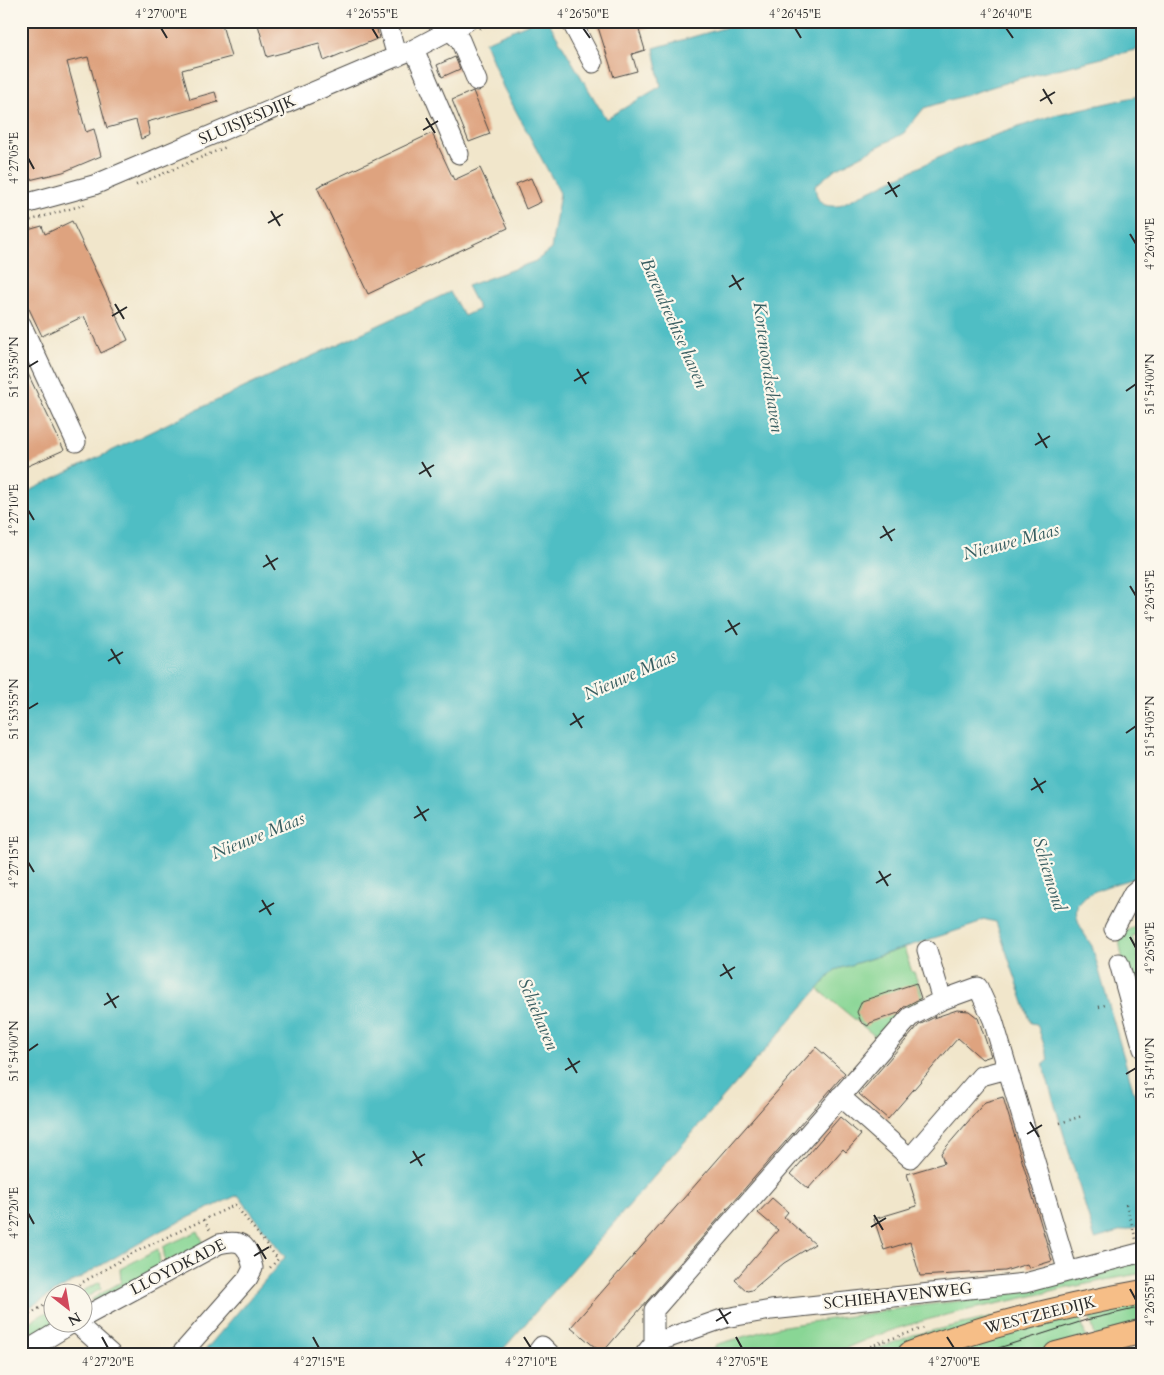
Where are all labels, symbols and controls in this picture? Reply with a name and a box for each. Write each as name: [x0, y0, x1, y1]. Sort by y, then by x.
text: 4°27'00"E: [135, 6, 187, 22]
text: 4°26'55"E: [346, 6, 398, 22]
text: 4°26'50"E: [557, 6, 609, 22]
text: 4°26'45"E: [769, 6, 821, 22]
text: 4°26'40"E: [980, 6, 1032, 22]
street label: SLUISJESDIJK: [195, 90, 299, 150]
text: 4°27'05"E: [6, 132, 22, 184]
text: 4°26'40"E: [1142, 218, 1158, 270]
water label: Barendrechtse haven: [634, 254, 714, 392]
water label: Kortenoordsehaven: [746, 300, 790, 434]
text: 51°53'50"N: [6, 336, 22, 397]
text: 51°54'00"N: [1142, 353, 1158, 414]
text: 4°27'10"E: [6, 484, 22, 536]
water label: Nieuwe Maas: [960, 517, 1062, 567]
text: 4°26'45"E: [1142, 570, 1158, 622]
water label: Nieuwe Maas: [580, 643, 680, 707]
text: 51°53'55"N: [6, 678, 22, 739]
text: 51°54'05"N: [1142, 695, 1158, 756]
water label: Nieuwe Maas: [207, 806, 309, 866]
water label: Schiemond: [1026, 834, 1072, 915]
text: 4°27'15"E: [6, 836, 22, 888]
text: 4°26'50"E: [1142, 922, 1158, 974]
water label: Schiehaven: [512, 974, 565, 1054]
text: 51°54'00"N: [6, 1020, 22, 1081]
text: 51°54'10"N: [1142, 1037, 1158, 1098]
text: 4°27'20"E: [6, 1187, 22, 1239]
street label: LLOYDKADE: [127, 1233, 230, 1300]
text: 4°26'55"E: [1142, 1274, 1158, 1326]
street label: SCHIEHAVENWEG: [823, 1277, 974, 1315]
north arrow: [42, 1282, 92, 1332]
street label: WESTZEEDIJK: [981, 1290, 1098, 1340]
text: N: [64, 1307, 85, 1330]
text: 4°27'20"E: [82, 1354, 134, 1370]
text: 4°27'15"E: [293, 1354, 345, 1370]
text: 4°27'10"E: [505, 1354, 557, 1370]
text: 4°27'05"E: [716, 1354, 768, 1370]
text: 4°27'00"E: [928, 1354, 980, 1370]

